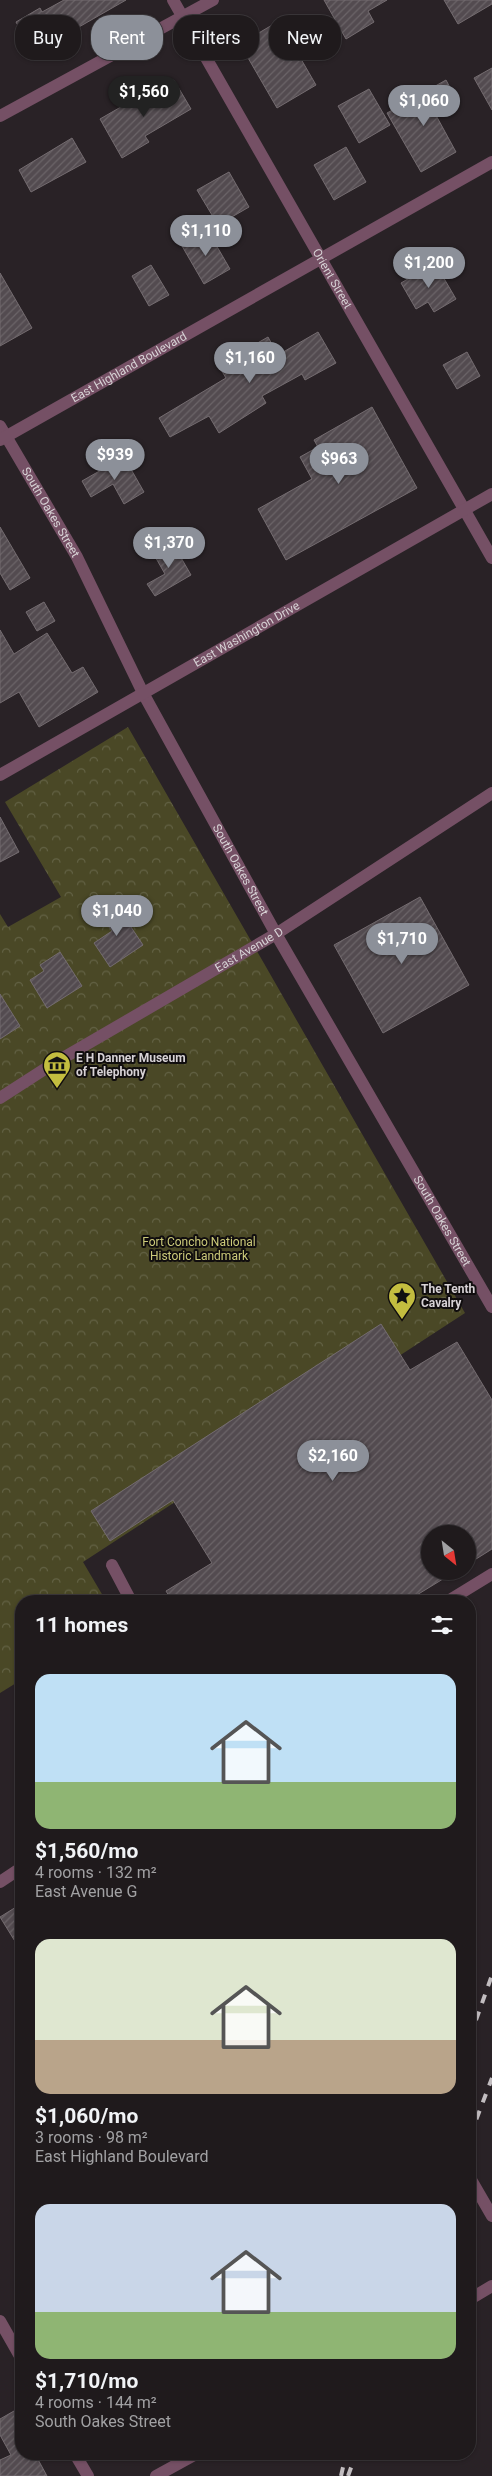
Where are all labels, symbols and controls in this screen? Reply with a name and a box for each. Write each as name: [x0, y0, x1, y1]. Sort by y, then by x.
chip: Buy: [15, 15, 81, 60]
chip: Rent: [91, 15, 163, 60]
chip: Filters: [173, 15, 259, 60]
chip: New: [269, 15, 341, 60]
pin: $1,560: [103, 76, 185, 118]
text: $1,560: [119, 82, 169, 101]
pin: $1,060: [383, 84, 465, 127]
text: $1,060: [399, 91, 449, 110]
pin: $1,110: [165, 214, 247, 257]
text: $1,110: [181, 221, 231, 240]
street label: Orient Street: [310, 246, 355, 311]
pin: $1,200: [388, 246, 470, 289]
text: $1,200: [404, 253, 454, 272]
street label: East Highland Boulevard: [69, 329, 189, 405]
pin: $1,160: [209, 342, 291, 384]
text: $1,160: [225, 348, 275, 367]
pin: $939: [85, 438, 145, 481]
pin: $963: [309, 442, 369, 485]
text: $939: [97, 445, 133, 464]
text: $963: [321, 449, 357, 468]
street label: South Oakes Street: [19, 465, 83, 560]
pin: $1,370: [128, 526, 210, 569]
text: $1,370: [144, 533, 194, 552]
street label: East Washington Drive: [191, 598, 302, 670]
street label: South Oakes Street: [210, 822, 271, 918]
pin: $1,040: [76, 894, 158, 937]
text: $1,040: [92, 901, 142, 920]
pin: $1,710: [361, 922, 443, 965]
street label: East Avenue D: [212, 924, 286, 975]
text: $1,710: [377, 929, 427, 948]
museum icon: E H Danner Museum of Telephony: [42, 1050, 72, 1089]
place label: E H Danner Museum of Telephony: [76, 1051, 186, 1079]
street label: South Oakes Street: [411, 1173, 474, 1269]
park label: Fort Concho National Historic Landmark: [142, 1235, 256, 1263]
place icon: The Tenth Cavalry: [387, 1281, 417, 1320]
place label: The Tenth Cavalry: [421, 1282, 475, 1310]
pin: $2,160: [292, 1440, 374, 1482]
text: $2,160: [308, 1446, 358, 1465]
north arrow: [421, 1525, 476, 1580]
map controls: [421, 1525, 476, 1580]
icon: filters: [428, 1611, 456, 1639]
text: 11 homes: [35, 1613, 128, 1637]
icon: home: [201, 1707, 291, 1797]
text: $1,560/mo: [35, 1839, 138, 1863]
text: 4 rooms · 132 m²: [35, 1863, 157, 1882]
text: East Avenue G: [35, 1882, 137, 1901]
icon: home: [201, 1972, 291, 2062]
text: $1,060/mo: [35, 2104, 138, 2128]
text: 3 rooms · 98 m²: [35, 2128, 148, 2147]
text: East Highland Boulevard: [35, 2147, 209, 2166]
icon: home: [201, 2237, 291, 2327]
text: $1,710/mo: [35, 2369, 138, 2393]
text: 4 rooms · 144 m²: [35, 2393, 157, 2412]
text: South Oakes Street: [35, 2412, 171, 2431]

